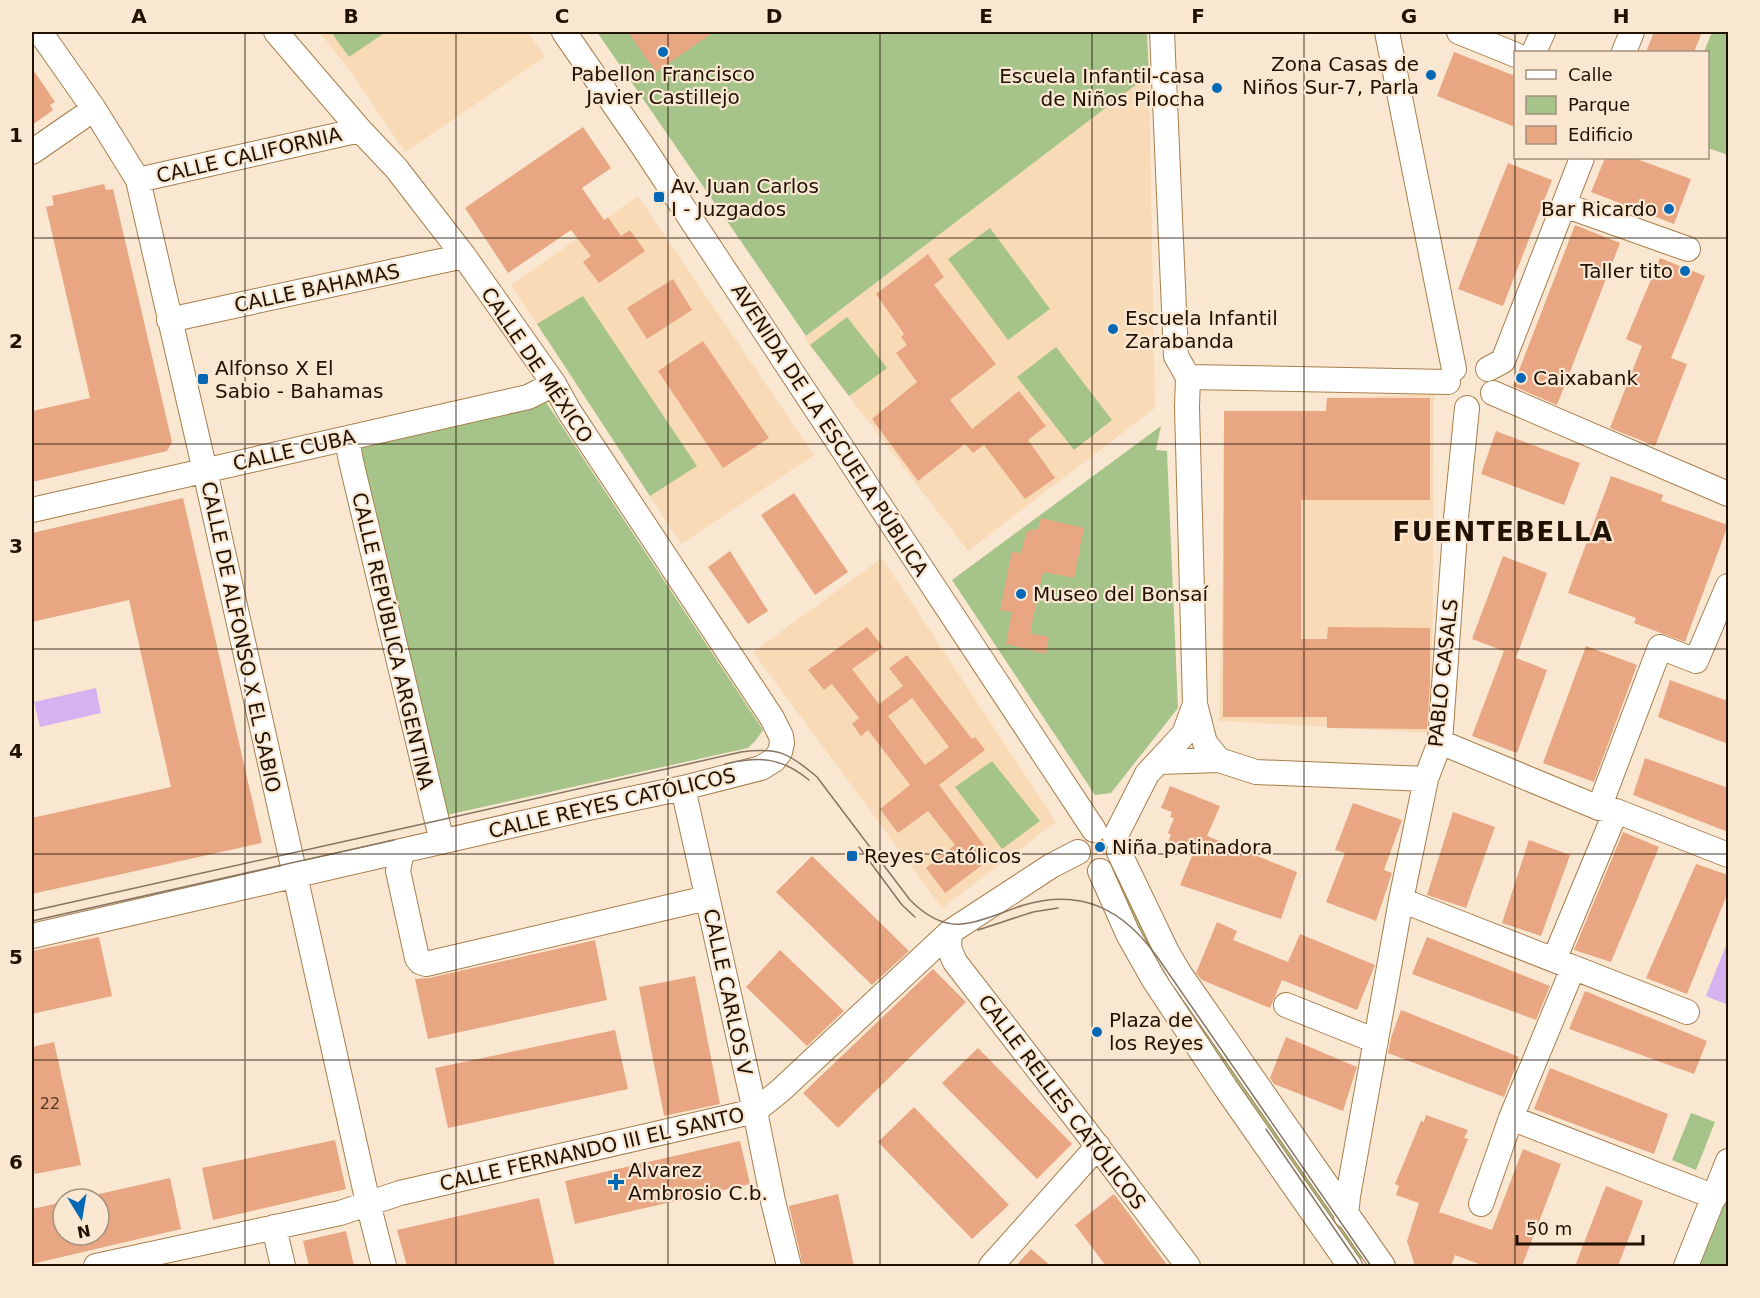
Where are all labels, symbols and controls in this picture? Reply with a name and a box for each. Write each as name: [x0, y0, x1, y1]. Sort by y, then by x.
text: A: [131, 4, 147, 28]
text: B: [343, 4, 359, 28]
text: C: [555, 4, 569, 28]
text: D: [766, 4, 782, 28]
text: E: [979, 4, 993, 28]
text: F: [1191, 4, 1205, 28]
text: G: [1401, 4, 1417, 28]
text: H: [1613, 4, 1629, 28]
marker: Pabellon Francisco Javier Castillejo: [656, 45, 670, 59]
legend: [1514, 51, 1709, 159]
place label: Zona Casas de Niños Sur-7, Parla: [1242, 52, 1419, 99]
place label: Pabellon Francisco Javier Castillejo: [571, 62, 755, 109]
place label: Escuela Infantil-casa de Niños Pilocha: [999, 64, 1205, 111]
text: Calle: [1568, 64, 1613, 85]
marker: Zona Casas de Niños Sur-7, Parla: [1424, 68, 1438, 82]
marker: Escuela Infantil-casa de Niños Pilocha: [1210, 81, 1224, 95]
text: Parque: [1568, 94, 1630, 115]
street label: CALLE CALIFORNIA: [154, 122, 344, 188]
text: 1: [9, 123, 23, 147]
text: Edificio: [1568, 124, 1633, 145]
place label: Av. Juan Carlos I - Juzgados: [671, 174, 819, 221]
marker: Av. Juan Carlos I - Juzgados: [652, 190, 666, 204]
place label: Bar Ricardo: [1541, 197, 1657, 221]
marker: Bar Ricardo: [1662, 202, 1676, 216]
street label: CALLE BAHAMAS: [232, 259, 402, 317]
place label: Taller tito: [1579, 259, 1673, 283]
marker: Taller tito: [1678, 264, 1692, 278]
street label: AVENIDA DE LA ESCUELA PÚBLICA: [726, 279, 934, 581]
street label: CALLE DE MÉXICO: [476, 283, 598, 447]
place label: Escuela Infantil Zarabanda: [1125, 306, 1278, 353]
marker: Escuela Infantil Zarabanda: [1106, 322, 1120, 336]
text: 2: [9, 329, 23, 353]
place label: Alfonso X El Sabio - Bahamas: [215, 356, 383, 403]
place label: Caixabank: [1533, 366, 1638, 390]
marker: Caixabank: [1514, 371, 1528, 385]
marker: Alfonso X El Sabio - Bahamas: [196, 372, 210, 386]
street label: CALLE CUBA: [230, 424, 358, 476]
street label: CALLE DE ALFONSO X EL SABIO: [196, 479, 286, 795]
street label: CALLE REPÚBLICA ARGENTINA: [347, 490, 439, 792]
district label: FUENTEBELLA: [1392, 517, 1614, 547]
text: 3: [9, 534, 23, 558]
place label: Museo del Bonsaí: [1033, 582, 1209, 606]
marker: Museo del Bonsaí: [1014, 587, 1028, 601]
street label: PABLO CASALS: [1423, 598, 1463, 748]
text: 4: [9, 739, 23, 763]
street label: CALLE REYES CATÓLICOS: [486, 763, 738, 843]
place label: Niña patinadora: [1112, 835, 1273, 859]
marker: Niña patinadora: [1093, 840, 1107, 854]
place label: Reyes Católicos: [864, 844, 1021, 868]
marker: Reyes Católicos: [845, 849, 859, 863]
street label: CALLE CARLOS V: [699, 907, 757, 1078]
text: 5: [9, 945, 23, 969]
street label: CALLE RELLES CATÓLICOS: [973, 990, 1151, 1214]
place label: Plaza de los Reyes: [1109, 1008, 1203, 1055]
marker: Plaza de los Reyes: [1090, 1025, 1104, 1039]
house number: 22: [40, 1094, 60, 1113]
street label: CALLE FERNANDO III EL SANTO: [437, 1102, 747, 1196]
text: 6: [9, 1150, 23, 1174]
place label: Alvarez Ambrosio C.b.: [628, 1158, 768, 1205]
marker: Alvarez Ambrosio C.b.: [609, 1175, 623, 1189]
north arrow: [51, 1187, 111, 1247]
scale bar: [1517, 1208, 1643, 1246]
text: 50 m: [1526, 1218, 1572, 1239]
text: N: [75, 1221, 92, 1242]

